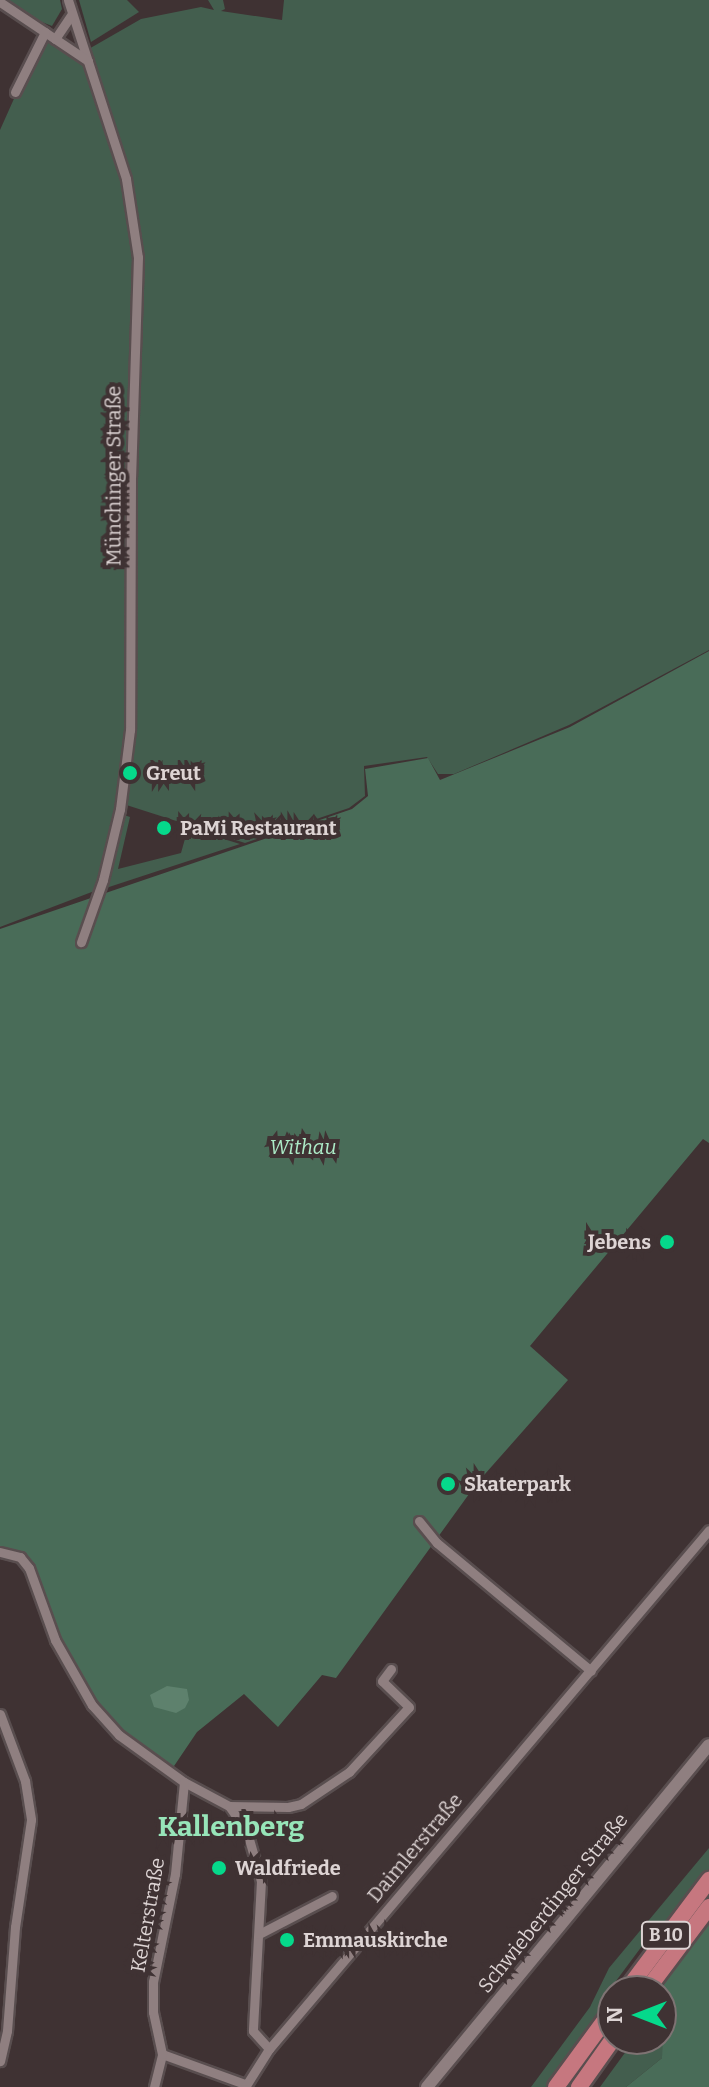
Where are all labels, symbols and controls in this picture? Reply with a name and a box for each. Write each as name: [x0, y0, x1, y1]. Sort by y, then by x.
street label: Münchinger Straße: [102, 386, 126, 566]
place label: Greut: [146, 761, 201, 785]
marker: Greut: [121, 764, 139, 782]
place label: PaMi Restaurant: [180, 816, 337, 840]
marker: PaMi Restaurant: [155, 819, 173, 837]
park label: Withau: [269, 1135, 337, 1159]
place label: Jebens: [588, 1230, 651, 1254]
marker: Jebens: [658, 1233, 676, 1251]
place label: Skaterpark: [464, 1472, 571, 1496]
marker: Skaterpark: [439, 1475, 457, 1493]
street label: Daimlerstraße: [362, 1789, 468, 1907]
street label: Schwieberdinger Straße: [473, 1808, 633, 1998]
district label: Kallenberg: [158, 1810, 304, 1844]
street label: Kelterstraße: [126, 1856, 170, 1974]
place label: Waldfriede: [235, 1856, 341, 1880]
marker: Waldfriede: [210, 1859, 228, 1877]
road number: B 10: [640, 1921, 692, 1949]
place label: Emmauskirche: [303, 1928, 448, 1952]
marker: Emmauskirche: [278, 1931, 296, 1949]
north arrow: [597, 1975, 677, 2055]
text: N: [601, 2007, 628, 2024]

